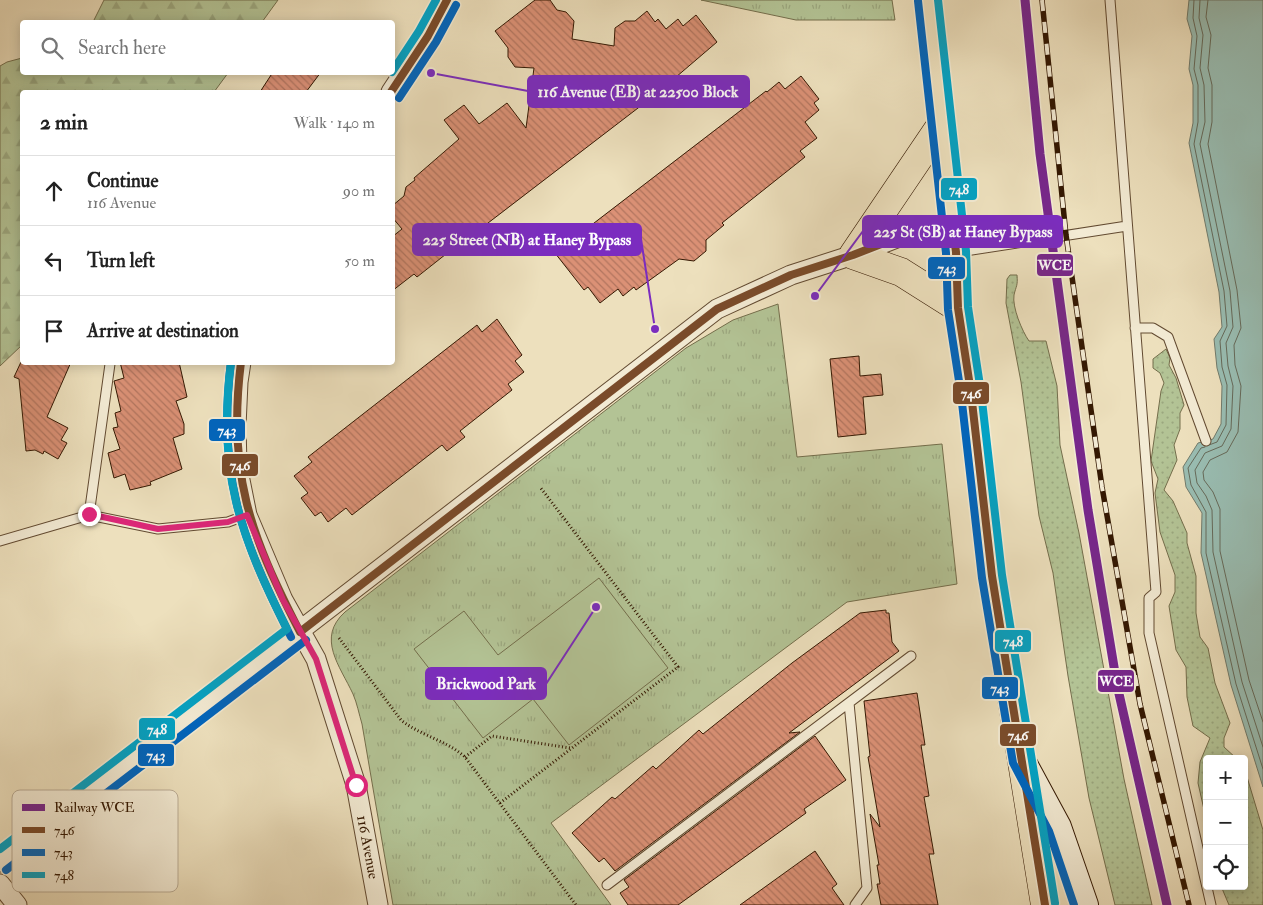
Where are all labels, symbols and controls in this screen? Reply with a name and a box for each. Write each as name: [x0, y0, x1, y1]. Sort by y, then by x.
search box: [20, 20, 395, 75]
icon: search: [38, 34, 66, 62]
text: Search here: [78, 36, 166, 60]
callout: 116 Avenue (EB) at 22500 Block: [528, 76, 749, 107]
text: 116 Avenue (EB) at 22500 Block: [538, 82, 739, 102]
text: 2 min: [40, 109, 88, 136]
text: Walk · 140 m: [294, 113, 375, 133]
text: Continue: [87, 169, 158, 193]
icon: ahead: [40, 177, 68, 205]
line badge: 748: [940, 177, 978, 201]
text: 90 m: [343, 181, 375, 201]
text: 748: [949, 181, 970, 198]
text: 116 Avenue: [87, 193, 156, 213]
callout: 225 St (SB) at Haney Bypass: [863, 216, 1062, 247]
text: 225 St (SB) at Haney Bypass: [874, 222, 1053, 243]
callout: 225 Street (NB) at Haney Bypass: [413, 224, 641, 255]
text: 225 Street (NB) at Haney Bypass: [423, 230, 632, 251]
icon: left: [40, 247, 68, 275]
text: Turn left: [87, 249, 155, 273]
text: 50 m: [344, 251, 375, 271]
line badge: WCE: [1036, 253, 1074, 277]
line badge: 743: [927, 256, 966, 280]
text: WCE: [1037, 257, 1072, 274]
text: 743: [938, 260, 956, 277]
icon: arrive: [40, 317, 68, 345]
text: Arrive at destination: [87, 319, 239, 343]
line badge: 746: [952, 381, 990, 405]
text: 746: [961, 385, 982, 402]
line badge: 743: [208, 418, 246, 442]
text: 743: [218, 422, 236, 439]
line badge: 746: [221, 453, 259, 477]
text: 746: [230, 457, 251, 474]
route end: [78, 503, 101, 526]
line badge: 748: [994, 629, 1032, 653]
text: 748: [1003, 633, 1024, 650]
callout: Brickwood Park: [426, 668, 546, 699]
line badge: WCE: [1097, 669, 1135, 693]
text: WCE: [1098, 673, 1133, 690]
text: Brickwood Park: [436, 674, 536, 694]
line badge: 743: [981, 676, 1019, 700]
text: 743: [991, 680, 1009, 697]
line badge: 748: [138, 717, 176, 741]
text: 748: [147, 721, 168, 738]
line badge: 746: [999, 723, 1037, 747]
text: 746: [1008, 727, 1029, 744]
line badge: 743: [137, 743, 175, 767]
text: 743: [147, 747, 165, 764]
map controls: [1203, 755, 1248, 890]
button: +: [1203, 755, 1248, 800]
route start: [345, 774, 368, 797]
legend: [12, 790, 178, 892]
text: Railway WCE: [54, 799, 135, 817]
button: −: [1203, 800, 1248, 845]
street label: 116 Avenue: [352, 813, 383, 881]
text: 746: [54, 822, 76, 839]
text: 743: [54, 844, 73, 861]
button: locate: [1203, 845, 1248, 890]
text: 748: [54, 867, 75, 884]

